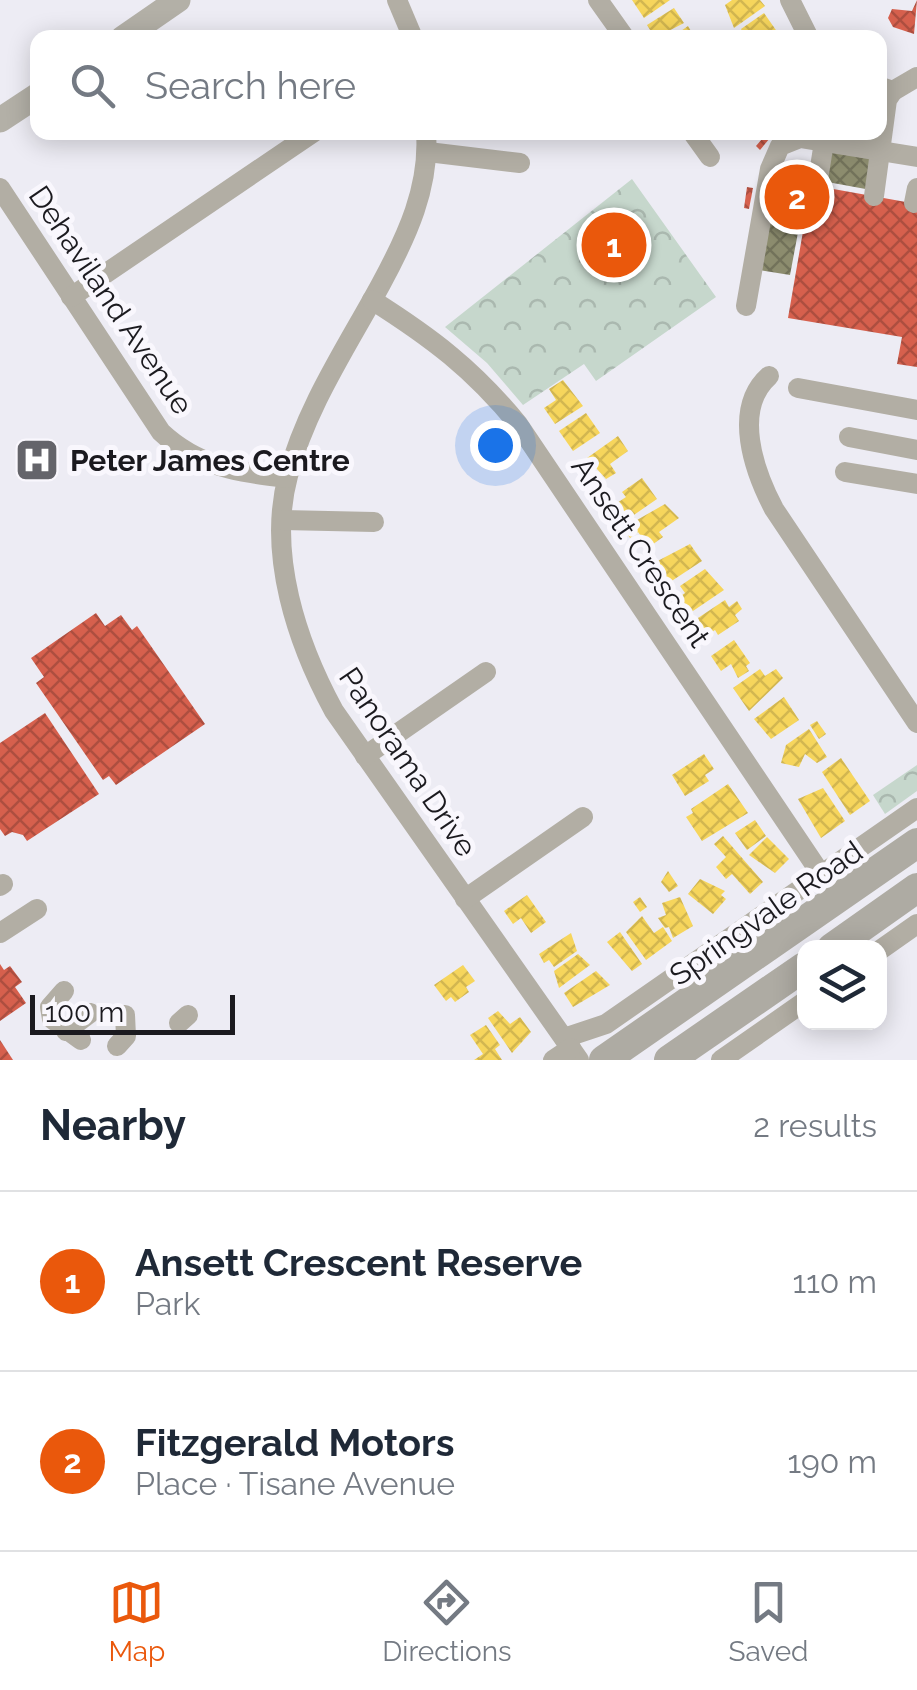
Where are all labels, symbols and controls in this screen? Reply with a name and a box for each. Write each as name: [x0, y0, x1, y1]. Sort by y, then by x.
search box: [30, 30, 887, 140]
icon: search: [65, 58, 120, 113]
text: Search here: [145, 63, 356, 108]
pin: 2: [764, 160, 830, 234]
street label: Dehaviland Avenue: [22, 179, 200, 421]
pin: 1: [582, 208, 646, 282]
your location: [470, 420, 521, 471]
hospital icon: Peter James Centre: [14, 437, 60, 483]
place label: Peter James Centre: [70, 443, 350, 478]
street label: Ansett Crescent: [565, 450, 717, 654]
street label: Panorama Drive: [332, 661, 484, 863]
street label: Springvale Road: [663, 834, 869, 992]
map controls: [797, 940, 887, 1030]
button: layers: [797, 940, 887, 1030]
scale bar: [30, 990, 235, 1034]
text: 100 m: [45, 996, 124, 1029]
text: Nearby: [40, 1101, 186, 1150]
text: 2 results: [753, 1107, 877, 1144]
text: Ansett Crescent Reserve: [135, 1240, 582, 1285]
text: 1: [65, 1263, 80, 1300]
text: 110 m: [792, 1263, 877, 1300]
text: Park: [135, 1285, 200, 1322]
text: Fitzgerald Motors: [135, 1420, 455, 1465]
text: 2: [63, 1443, 82, 1480]
text: 190 m: [787, 1443, 877, 1480]
text: Place · Tisane Avenue: [135, 1465, 455, 1502]
tab: Map: [108, 1575, 165, 1668]
tab: Directions: [382, 1575, 512, 1668]
tab: Saved: [728, 1575, 809, 1668]

